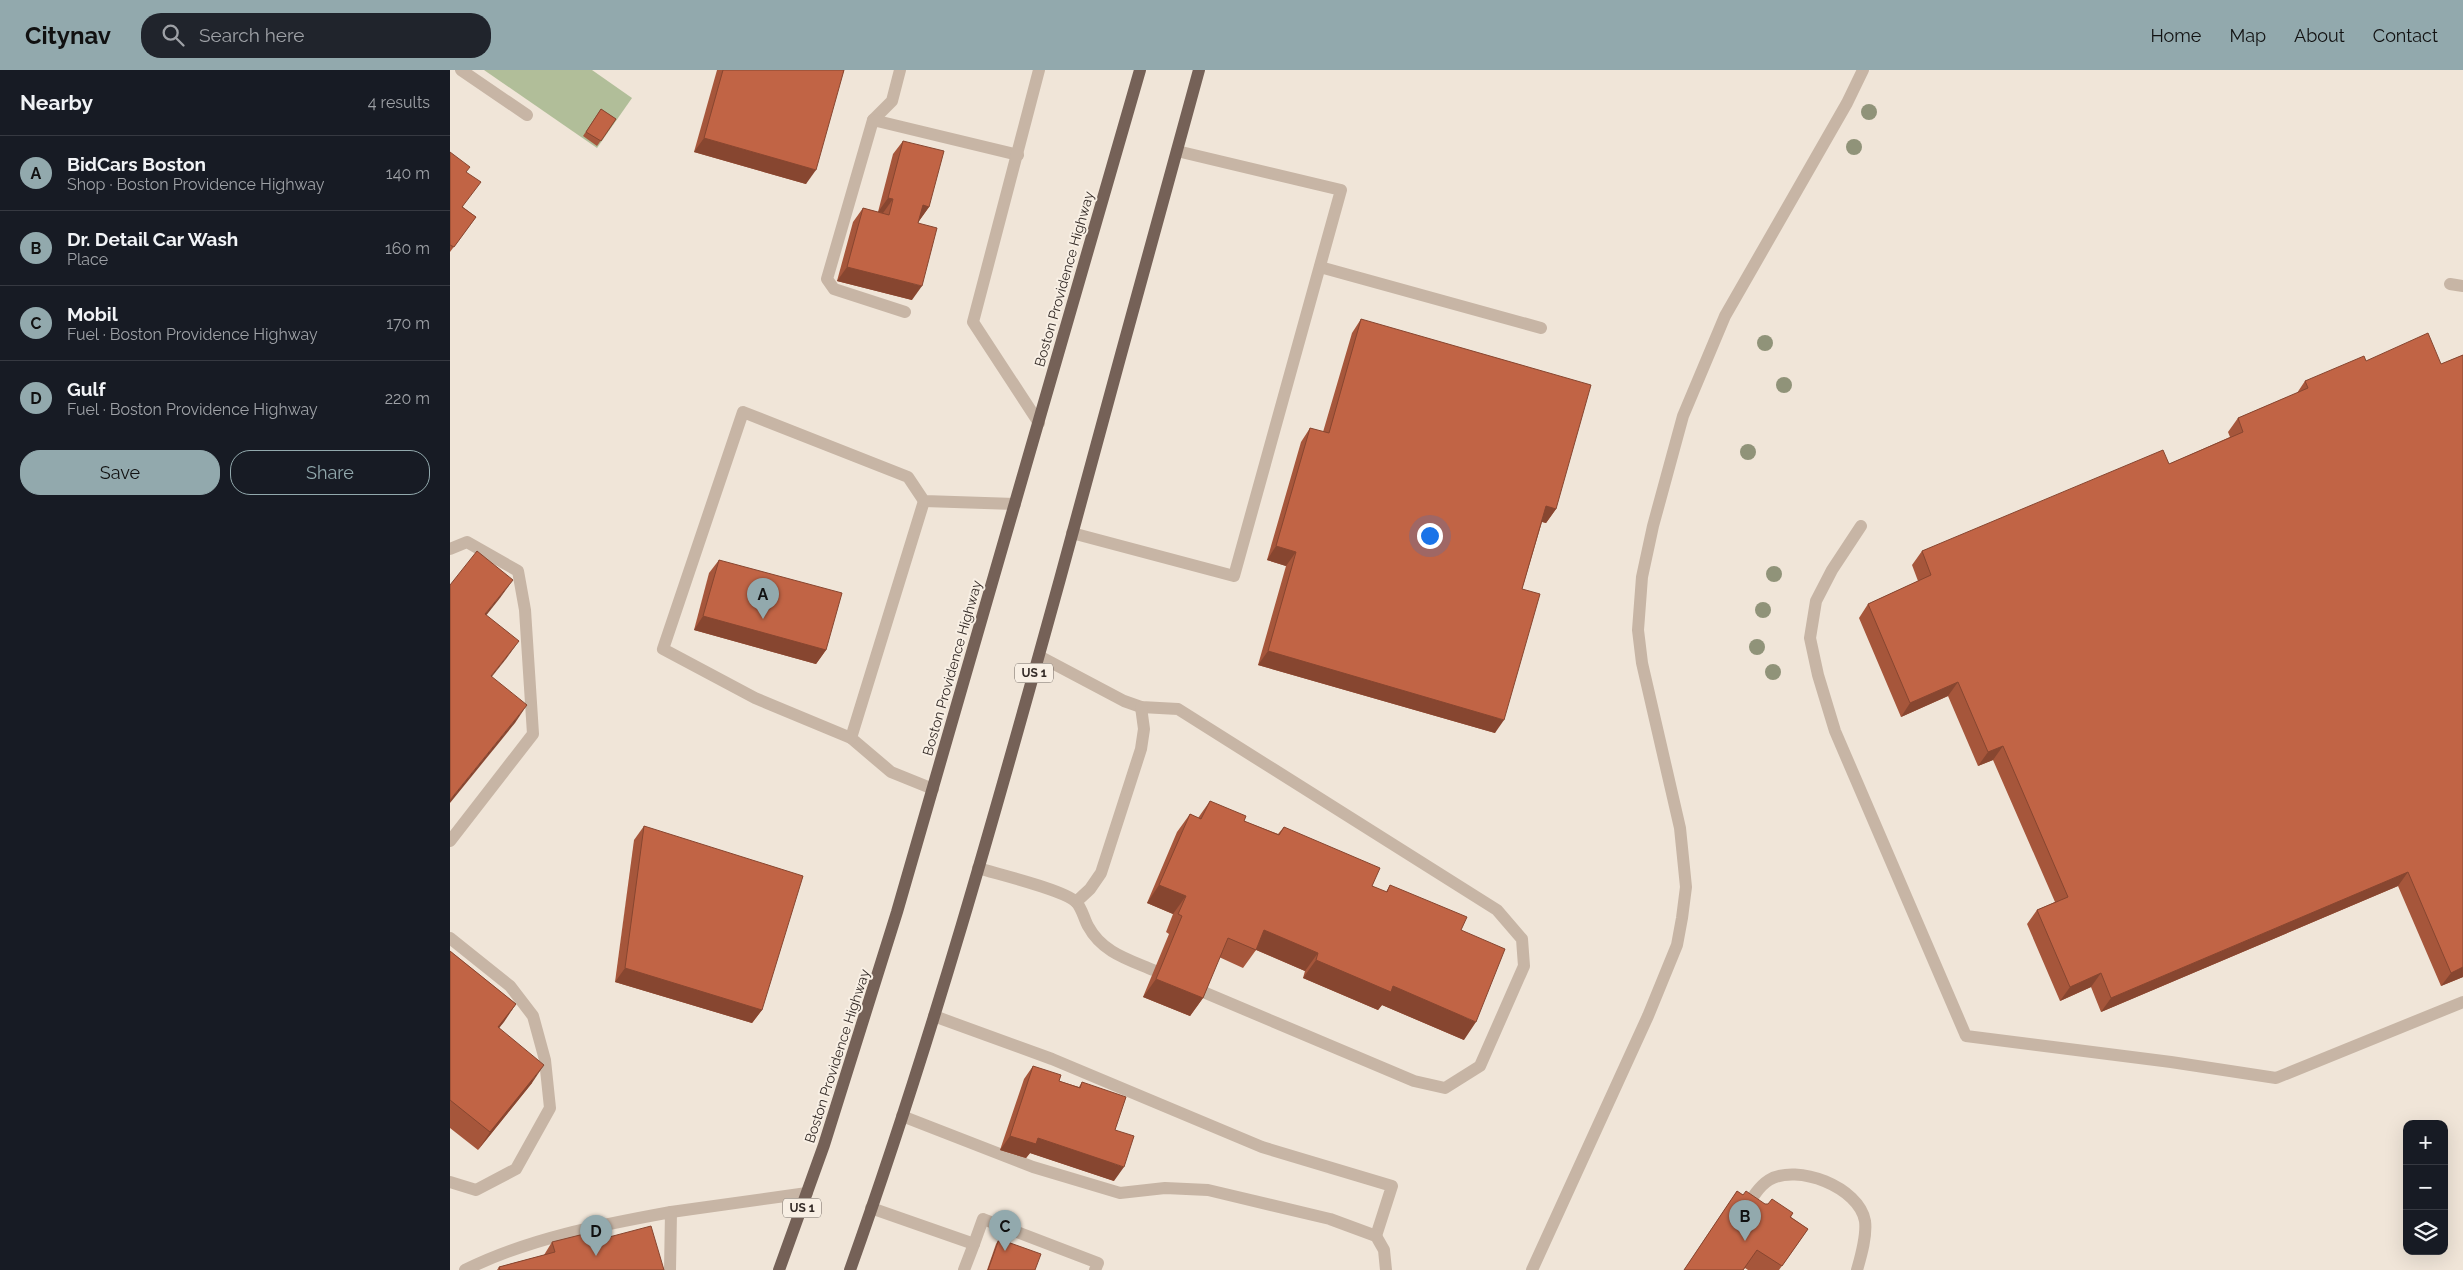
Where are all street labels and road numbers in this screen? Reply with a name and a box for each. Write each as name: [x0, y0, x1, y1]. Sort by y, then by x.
street label: Boston Providence Highway: [1031, 189, 1097, 369]
street label: Boston Providence Highway: [919, 578, 985, 758]
road number: US 1: [1015, 664, 1053, 682]
street label: Boston Providence Highway: [801, 967, 873, 1145]
road number: US 1: [783, 1198, 821, 1218]

